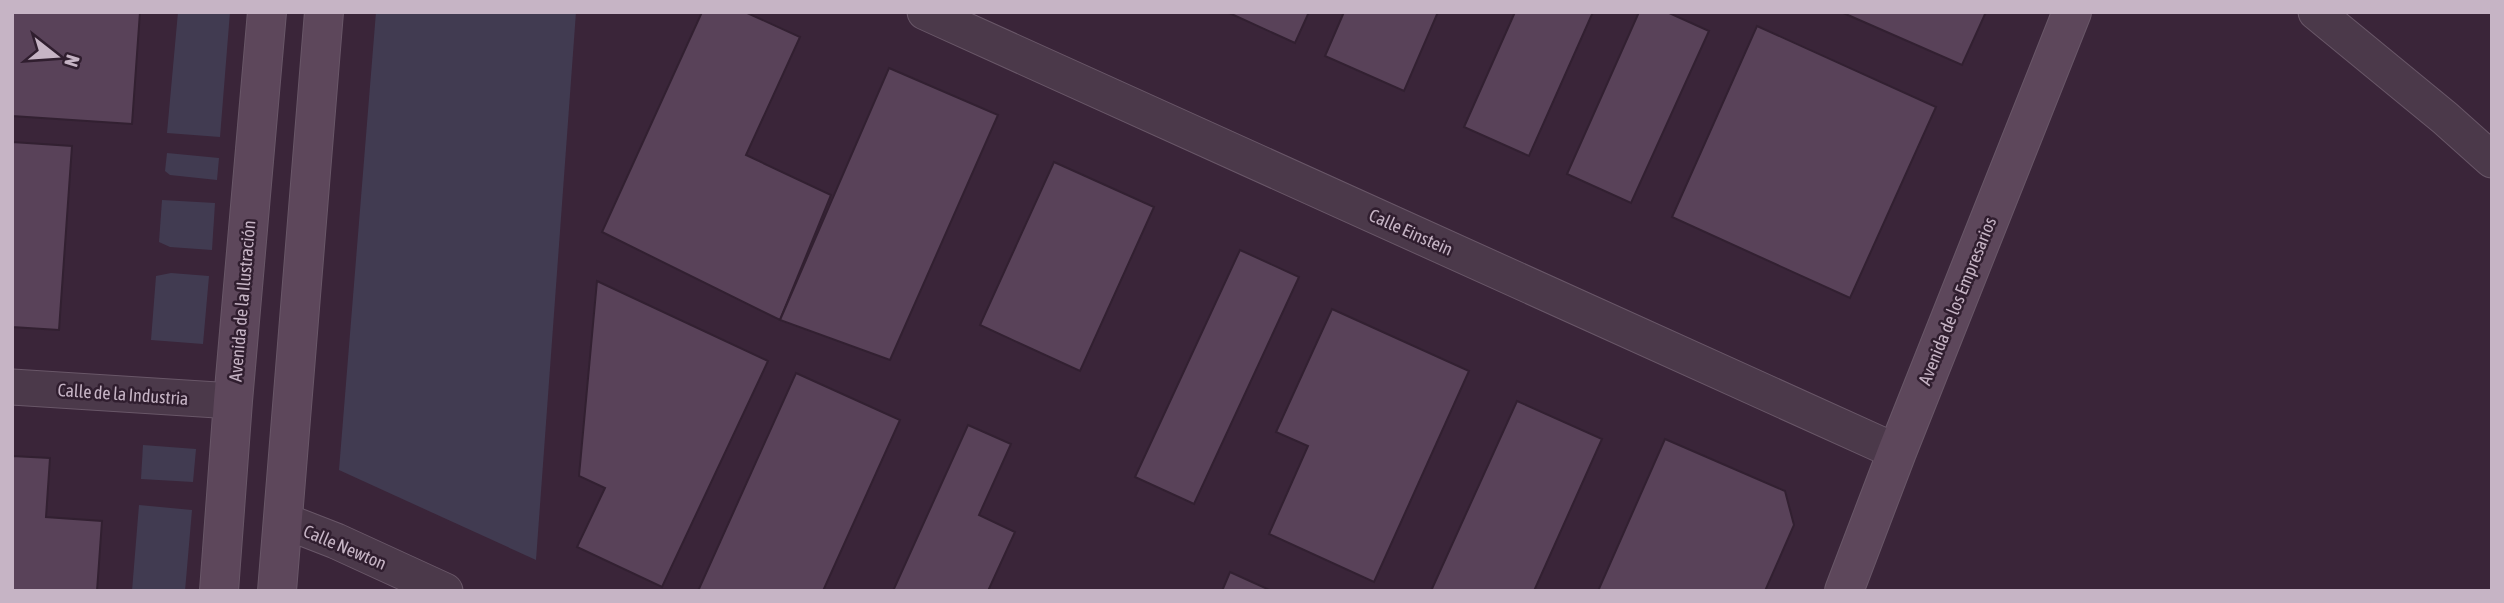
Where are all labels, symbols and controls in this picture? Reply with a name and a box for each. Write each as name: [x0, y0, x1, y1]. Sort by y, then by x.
north arrow: [21, 21, 91, 91]
text: N: [60, 52, 84, 70]
street label: Calle Einstein: [1366, 204, 1456, 260]
street label: Avenida de los Empresarios: [1914, 214, 2000, 388]
street label: Avenida de la Ilustración: [224, 219, 260, 383]
street label: Calle de la Industria: [57, 379, 189, 409]
street label: Calle Newton: [300, 520, 390, 574]

